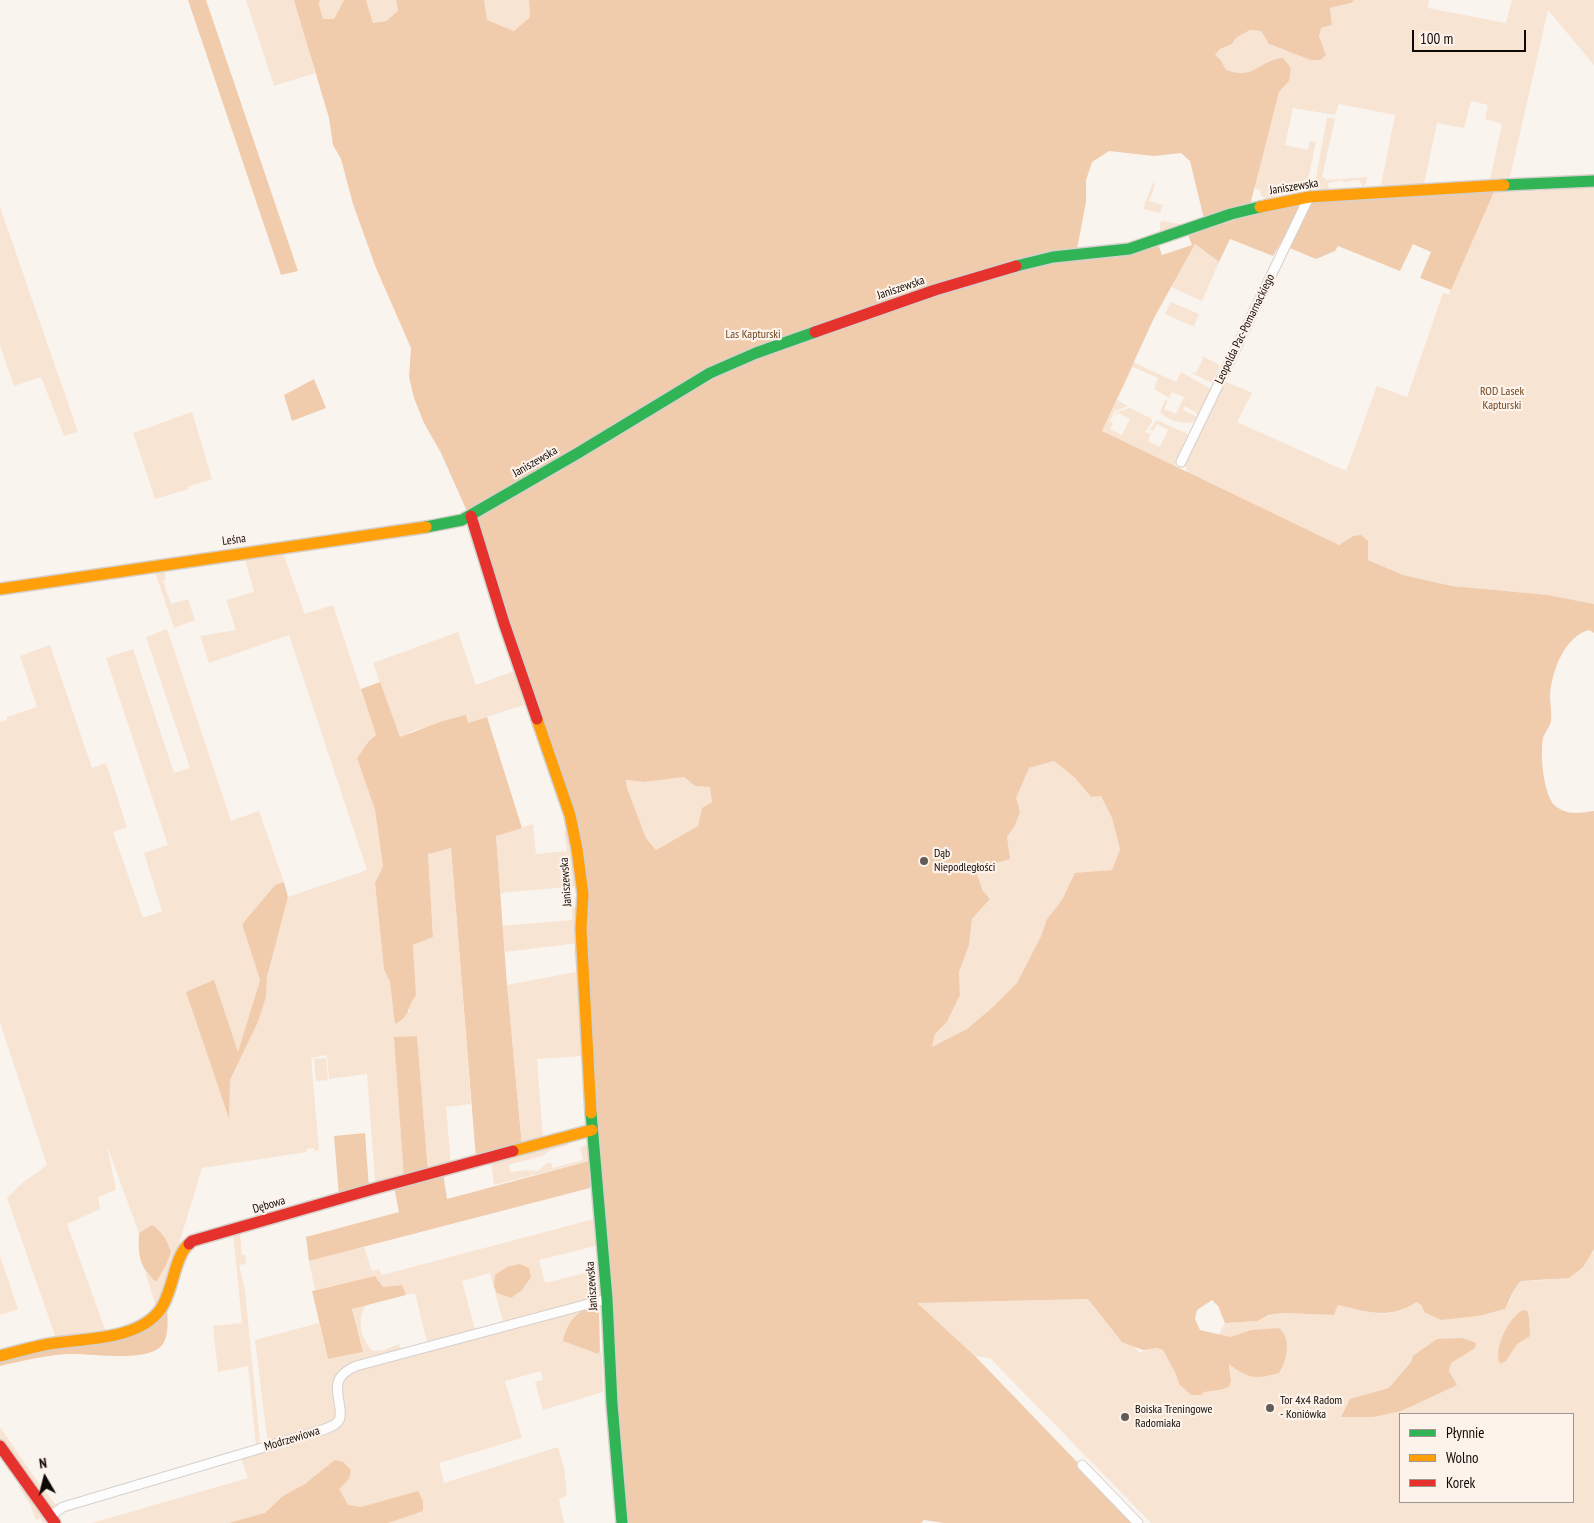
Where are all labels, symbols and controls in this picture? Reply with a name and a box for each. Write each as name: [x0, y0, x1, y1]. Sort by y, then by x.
scale bar: [1414, 20, 1528, 52]
text: 100 m: [1420, 29, 1453, 48]
street label: Janiszewska: [1269, 176, 1319, 198]
street label: Leopolda Pac-Pomarnackiego: [1212, 272, 1278, 386]
street label: Janiszewska: [875, 273, 927, 303]
park label: Las Kapturski: [725, 328, 781, 342]
park label: ROD Lasek Kapturski: [1480, 385, 1524, 413]
street label: Janiszewska: [510, 443, 560, 481]
street label: Leśna: [221, 531, 247, 549]
place label: Dąb Niepodległości: [934, 847, 995, 875]
marker: Dąb Niepodległości: [918, 855, 930, 867]
street label: Janiszewska: [557, 857, 575, 907]
street label: Dębowa: [251, 1193, 287, 1217]
street label: Janiszewska: [583, 1261, 601, 1311]
place label: Tor 4x4 Radom - Koniówka: [1280, 1394, 1342, 1422]
marker: Tor 4x4 Radom - Koniówka: [1264, 1402, 1276, 1414]
place label: Boiska Treningowe Radomiaka: [1135, 1403, 1212, 1431]
marker: Boiska Treningowe Radomiaka: [1119, 1411, 1131, 1423]
legend: [1399, 1413, 1574, 1503]
text: Płynnie: [1446, 1423, 1485, 1442]
street label: Modrzewiowa: [263, 1424, 321, 1454]
text: Wolno: [1446, 1448, 1479, 1467]
north arrow: [20, 1453, 70, 1503]
text: N: [38, 1454, 48, 1473]
text: Korek: [1446, 1473, 1475, 1492]

